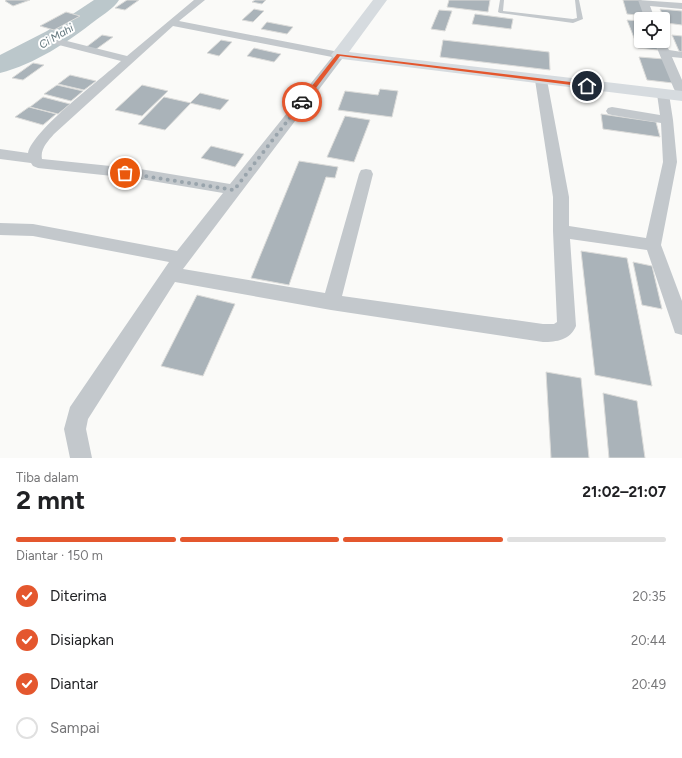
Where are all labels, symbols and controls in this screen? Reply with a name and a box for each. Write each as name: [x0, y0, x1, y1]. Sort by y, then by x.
map controls: [634, 12, 670, 48]
button: locate: [634, 12, 670, 48]
water label: Ci Mahi: [37, 21, 76, 51]
pin: [570, 69, 604, 103]
icon: home: [576, 75, 598, 97]
courier: [282, 82, 322, 122]
icon: car: [291, 91, 313, 113]
pin: [108, 156, 142, 190]
icon: bag: [114, 162, 136, 184]
text: Tiba dalam: [16, 470, 78, 485]
text: 21:02–21:07: [582, 483, 666, 501]
text: 2 mnt: [16, 484, 85, 516]
text: Diantar · 150 m: [16, 548, 103, 563]
icon: check: [16, 585, 38, 607]
text: Diterima: [50, 587, 107, 605]
text: 20:35: [633, 589, 666, 604]
icon: check: [16, 629, 38, 651]
text: Disiapkan: [50, 631, 114, 649]
text: 20:44: [631, 633, 666, 648]
icon: check: [16, 673, 38, 695]
text: Diantar: [50, 675, 98, 693]
text: 20:49: [632, 677, 666, 692]
text: Sampai: [50, 719, 100, 737]

